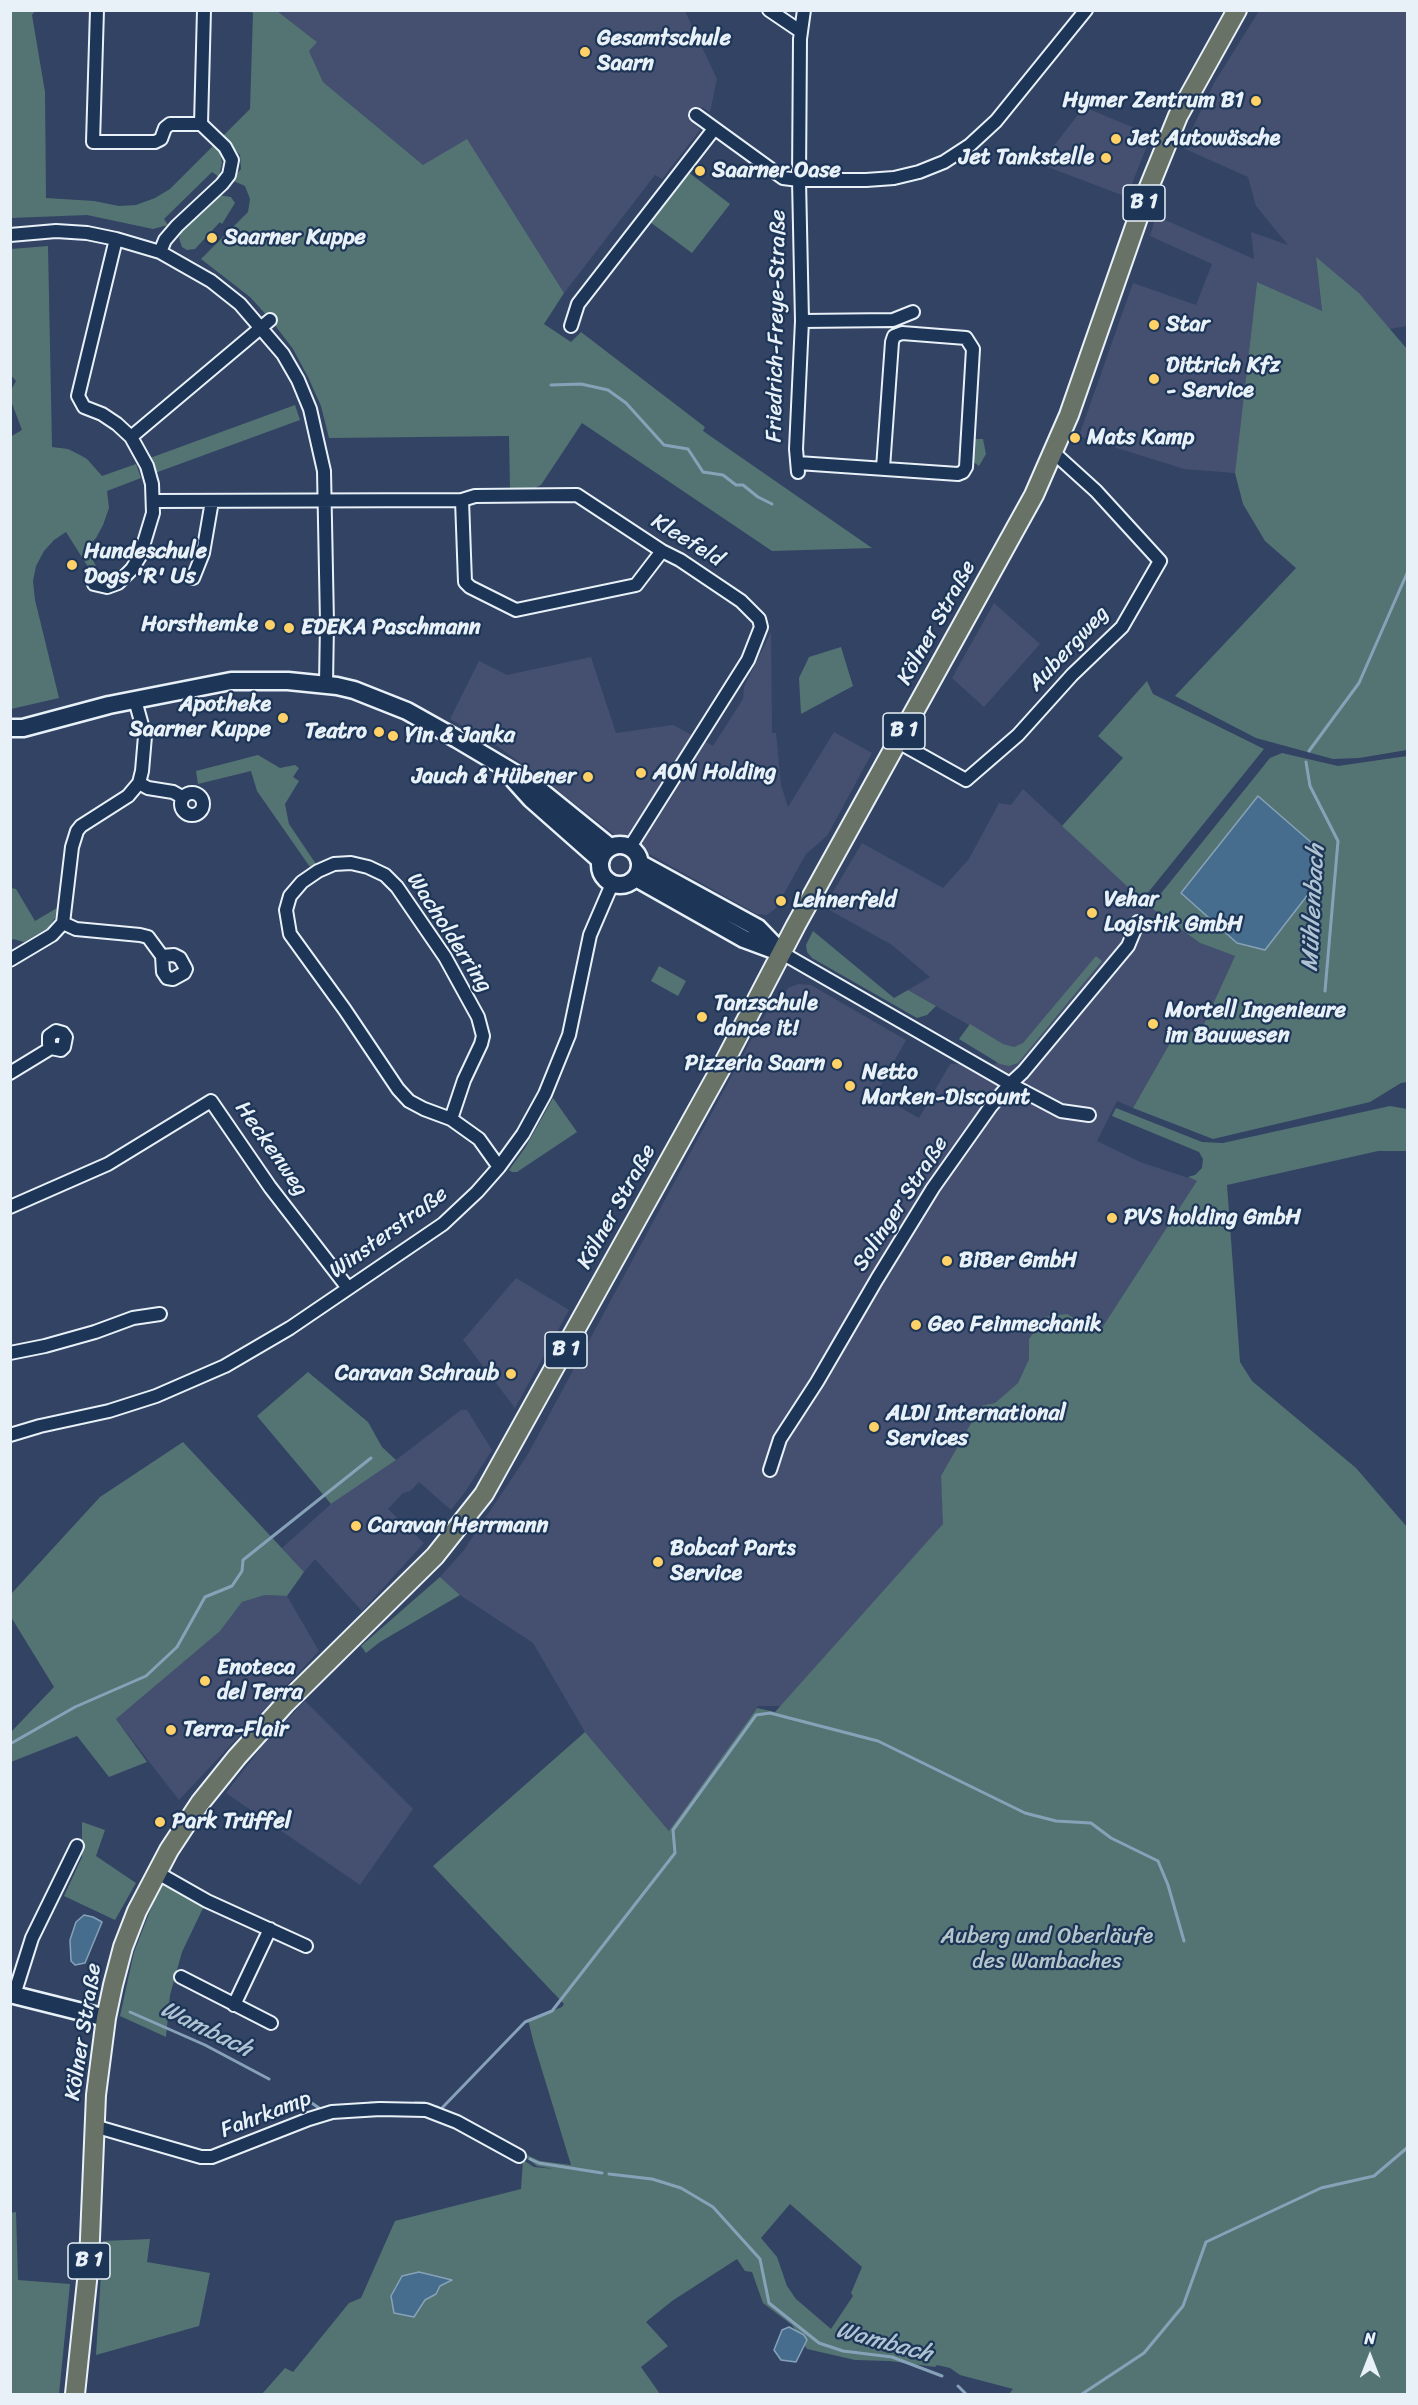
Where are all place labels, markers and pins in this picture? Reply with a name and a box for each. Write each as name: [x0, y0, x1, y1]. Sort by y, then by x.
place label: Gesamtschule Saarn: [597, 26, 731, 78]
marker: Gesamtschule Saarn: [578, 45, 592, 59]
place label: Hymer Zentrum B1: [1063, 88, 1244, 114]
marker: Hymer Zentrum B1: [1249, 94, 1263, 108]
place label: Jet Autowäsche: [1128, 126, 1280, 152]
marker: Jet Autowäsche: [1109, 132, 1123, 146]
place label: Jet Tankstelle: [959, 145, 1094, 171]
marker: Jet Tankstelle: [1099, 151, 1113, 165]
place label: Saarner Oase: [712, 158, 841, 184]
marker: Saarner Oase: [693, 164, 707, 178]
place label: Saarner Kuppe: [224, 225, 366, 251]
marker: Saarner Kuppe: [205, 231, 219, 245]
place label: Star: [1166, 312, 1209, 338]
marker: Star: [1147, 318, 1161, 332]
place label: Dittrich Kfz - Service: [1166, 353, 1280, 404]
marker: Dittrich Kfz - Service: [1147, 372, 1161, 386]
place label: Mats Kamp: [1087, 425, 1194, 451]
marker: Mats Kamp: [1068, 431, 1082, 445]
place label: Hundeschule Dogs 'R' Us: [84, 539, 207, 590]
marker: Hundeschule Dogs 'R' Us: [65, 558, 79, 572]
place label: Horsthemke: [141, 612, 258, 638]
place label: EDEKA Paschmann: [301, 615, 481, 641]
marker: Horsthemke: [263, 618, 277, 632]
marker: EDEKA Paschmann: [282, 621, 296, 635]
place label: Apotheke Saarner Kuppe: [129, 692, 271, 744]
marker: Apotheke Saarner Kuppe: [276, 711, 290, 725]
place label: Teatro: [305, 719, 367, 745]
place label: Yin & Janka: [405, 723, 515, 749]
marker: Teatro: [372, 725, 386, 739]
marker: Yin & Janka: [386, 729, 400, 743]
place label: AON Holding: [653, 760, 776, 786]
place label: Jauch & Hübener: [412, 764, 576, 790]
marker: AON Holding: [634, 766, 648, 780]
marker: Jauch & Hübener: [581, 770, 595, 784]
place label: Vehar Logistik GmbH: [1104, 887, 1243, 938]
place label: Lehnerfeld: [793, 888, 896, 914]
marker: Lehnerfeld: [774, 894, 788, 908]
marker: Vehar Logistik GmbH: [1085, 906, 1099, 920]
place label: Tanzschule dance it!: [714, 991, 818, 1042]
place label: Mortell Ingenieure im Bauwesen: [1165, 998, 1346, 1050]
marker: Tanzschule dance it!: [695, 1010, 709, 1024]
marker: Mortell Ingenieure im Bauwesen: [1146, 1017, 1160, 1031]
place label: Pizzeria Saarn: [685, 1051, 825, 1077]
marker: Pizzeria Saarn: [830, 1057, 844, 1071]
place label: Netto Marken-Discount: [862, 1060, 1030, 1112]
marker: Netto Marken-Discount: [843, 1079, 857, 1093]
place label: PVS holding GmbH: [1124, 1205, 1301, 1231]
marker: PVS holding GmbH: [1105, 1211, 1119, 1225]
place label: BiBer GmbH: [959, 1248, 1077, 1274]
marker: BiBer GmbH: [940, 1254, 954, 1268]
place label: Geo Feinmechanik: [928, 1312, 1102, 1338]
marker: Geo Feinmechanik: [909, 1318, 923, 1332]
place label: Caravan Schraub: [335, 1361, 499, 1387]
marker: Caravan Schraub: [504, 1367, 518, 1381]
place label: ALDI International Services: [886, 1401, 1066, 1452]
marker: ALDI International Services: [867, 1420, 881, 1434]
place label: Caravan Herrmann: [368, 1513, 548, 1539]
marker: Caravan Herrmann: [349, 1519, 363, 1533]
place label: Bobcat Parts Service: [670, 1536, 796, 1588]
marker: Bobcat Parts Service: [651, 1555, 665, 1569]
place label: Enoteca del Terra: [217, 1655, 303, 1706]
marker: Enoteca del Terra: [198, 1674, 212, 1688]
place label: Terra-Flair: [183, 1717, 288, 1743]
marker: Terra-Flair: [164, 1723, 178, 1737]
place label: Park Trüffel: [172, 1809, 291, 1835]
marker: Park Trüffel: [153, 1815, 167, 1829]

